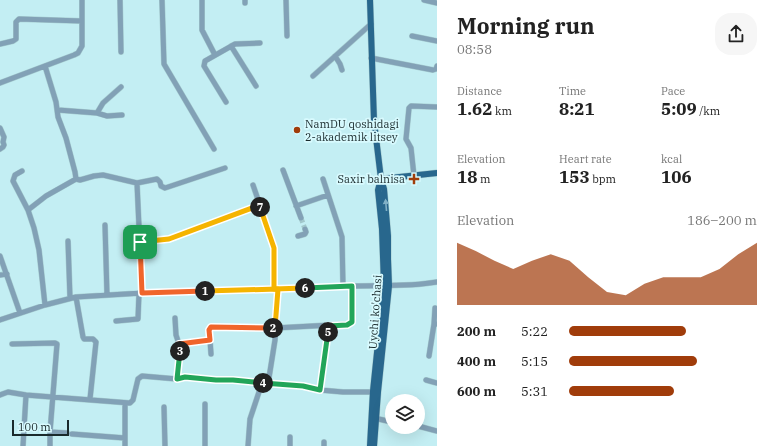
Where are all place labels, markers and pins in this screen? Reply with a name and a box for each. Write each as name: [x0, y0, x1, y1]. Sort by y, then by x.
place label: NamDU qoshidagi 2-akademik litsey: [305, 117, 399, 144]
marker: NamDU qoshidagi 2-akademik litsey: [292, 125, 302, 135]
place label: Saxir balnisa: [338, 172, 405, 186]
marker: Saxir balnisa: [408, 173, 420, 185]
pin: 7: [250, 197, 270, 217]
pin: [123, 225, 157, 259]
pin: 6: [295, 278, 315, 298]
pin: 1: [195, 281, 215, 301]
pin: 2: [263, 318, 283, 338]
pin: 5: [318, 322, 338, 342]
pin: 3: [170, 341, 190, 361]
pin: 4: [253, 373, 273, 393]

